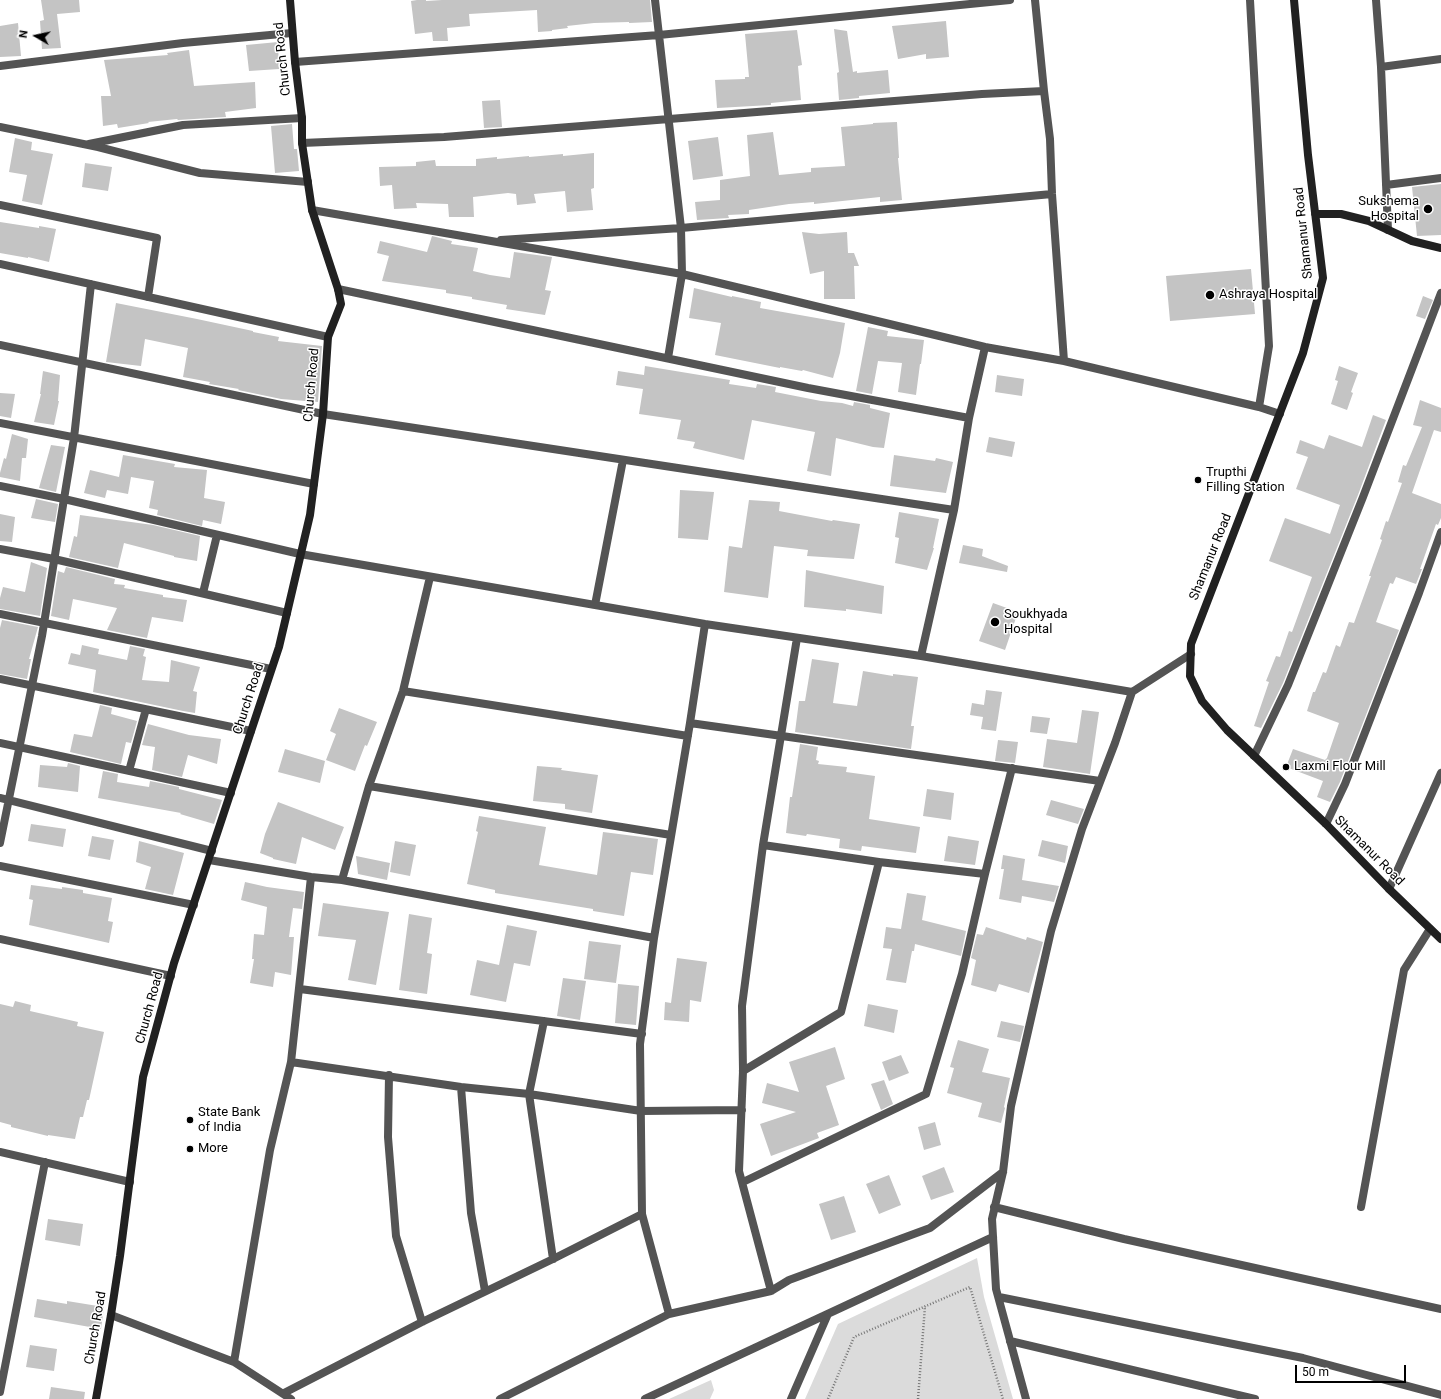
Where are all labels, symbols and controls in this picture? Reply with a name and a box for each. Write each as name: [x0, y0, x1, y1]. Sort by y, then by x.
north arrow: [16, 16, 56, 56]
street label: Church Road: [271, 21, 295, 97]
text: N: [17, 29, 31, 39]
street label: Shamanur Road: [1291, 186, 1317, 280]
place label: Sukshema Hospital: [1358, 194, 1419, 225]
marker: Sukshema Hospital: [1422, 203, 1434, 215]
place label: Ashraya Hospital: [1219, 287, 1317, 303]
marker: Ashraya Hospital: [1204, 289, 1216, 301]
street label: Church Road: [301, 347, 323, 423]
place label: Trupthi Filling Station: [1206, 465, 1285, 496]
marker: Trupthi Filling Station: [1193, 475, 1203, 485]
street label: Shamanur Road: [1186, 511, 1236, 603]
place label: Soukhyada Hospital: [1004, 607, 1068, 638]
marker: Soukhyada Hospital: [989, 616, 1001, 628]
street label: Church Road: [230, 661, 268, 737]
place label: Laxmi Flour Mill: [1294, 759, 1386, 775]
marker: Laxmi Flour Mill: [1281, 762, 1291, 772]
street label: Shamanur Road: [1331, 813, 1407, 889]
street label: Church Road: [133, 970, 167, 1046]
place label: State Bank of India: [198, 1105, 260, 1136]
marker: State Bank of India: [185, 1115, 195, 1125]
place label: More: [198, 1141, 228, 1157]
marker: More: [185, 1144, 195, 1154]
street label: Church Road: [82, 1290, 110, 1366]
scale bar: [1297, 1357, 1408, 1383]
text: 50 m: [1302, 1365, 1329, 1379]

